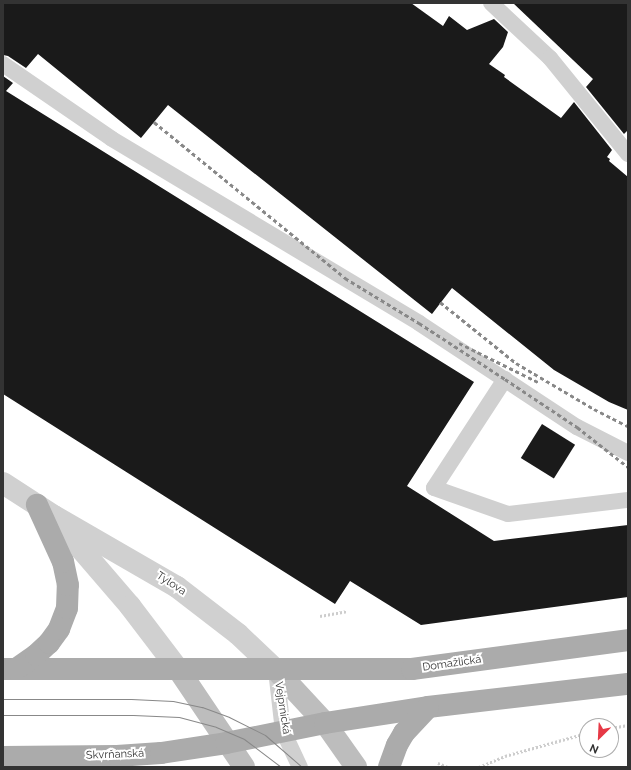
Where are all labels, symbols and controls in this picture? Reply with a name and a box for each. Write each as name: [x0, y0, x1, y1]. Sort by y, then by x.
street label: Tylova: [154, 570, 188, 598]
street label: Domažlická: [422, 653, 482, 675]
street label: Vejprnická: [271, 681, 293, 735]
north arrow: [579, 718, 619, 758]
text: N: [588, 741, 601, 756]
street label: Skvrňanská: [86, 747, 144, 763]

